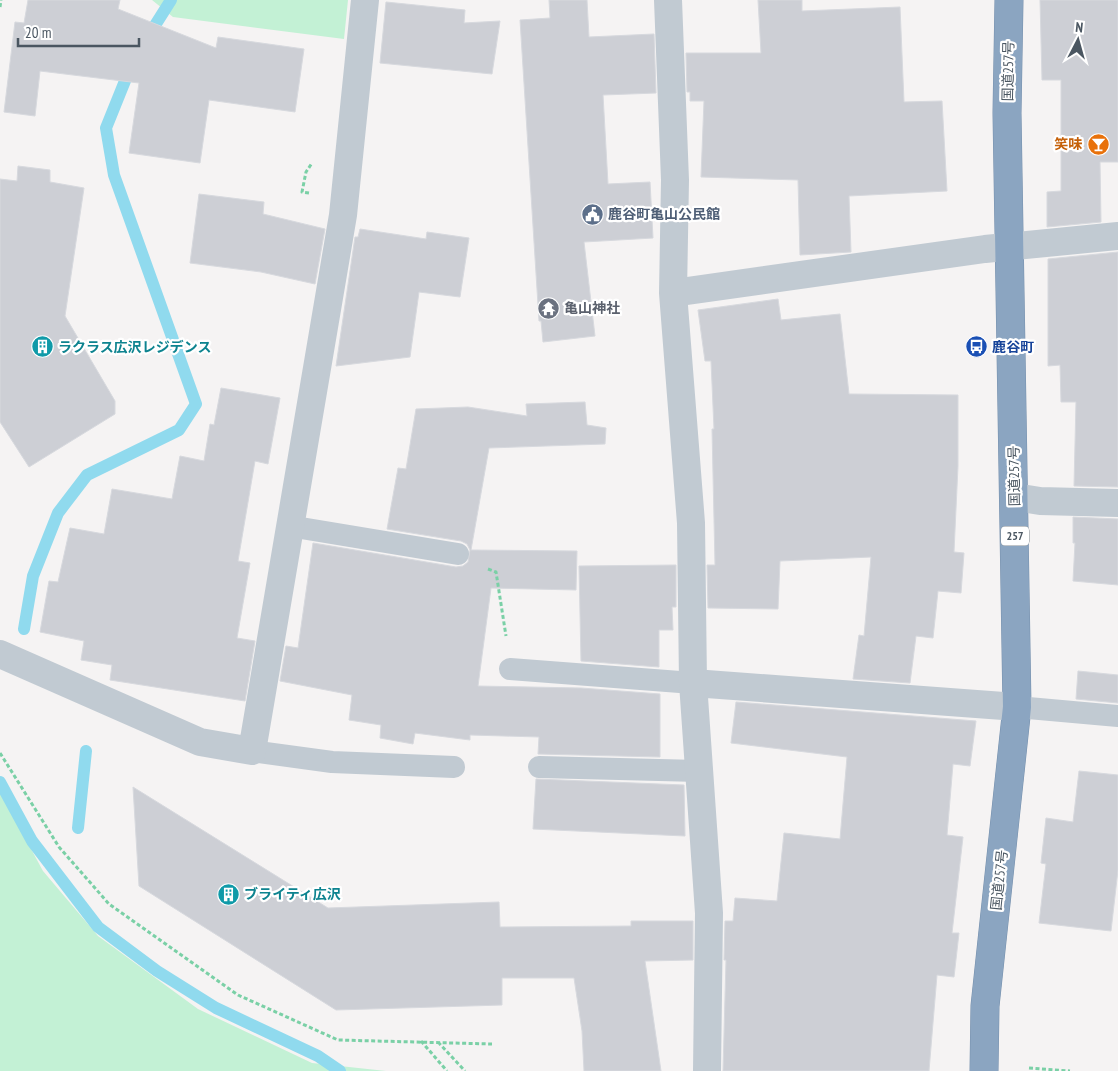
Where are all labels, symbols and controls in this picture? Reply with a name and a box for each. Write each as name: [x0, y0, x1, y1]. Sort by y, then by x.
scale bar: [18, 15, 139, 47]
north arrow: [1053, 15, 1103, 65]
text: N: [1075, 18, 1084, 36]
text: 20 m: [25, 23, 51, 42]
street label: 国道257号: [998, 40, 1018, 102]
bar icon: 笑味: [1086, 132, 1110, 156]
place label: 笑味: [1054, 135, 1083, 153]
public building icon: 鹿谷町亀山公民館: [580, 202, 604, 226]
place label: 鹿谷町亀山公民館: [608, 205, 720, 223]
temple icon: 亀山神社: [536, 296, 560, 320]
place label: 亀山神社: [564, 299, 620, 317]
building icon: ラクラス広沢レジデンス: [30, 335, 54, 359]
bus stop icon: 鹿谷町: [964, 335, 988, 359]
place label: ラクラス広沢レジデンス: [58, 338, 211, 356]
place label: 鹿谷町: [992, 338, 1034, 356]
street label: 国道257号: [1004, 445, 1024, 507]
road number: 257: [1001, 526, 1029, 546]
street label: 国道257号: [987, 849, 1011, 911]
building icon: ブライティ広沢: [216, 882, 240, 906]
place label: ブライティ広沢: [244, 885, 341, 903]

